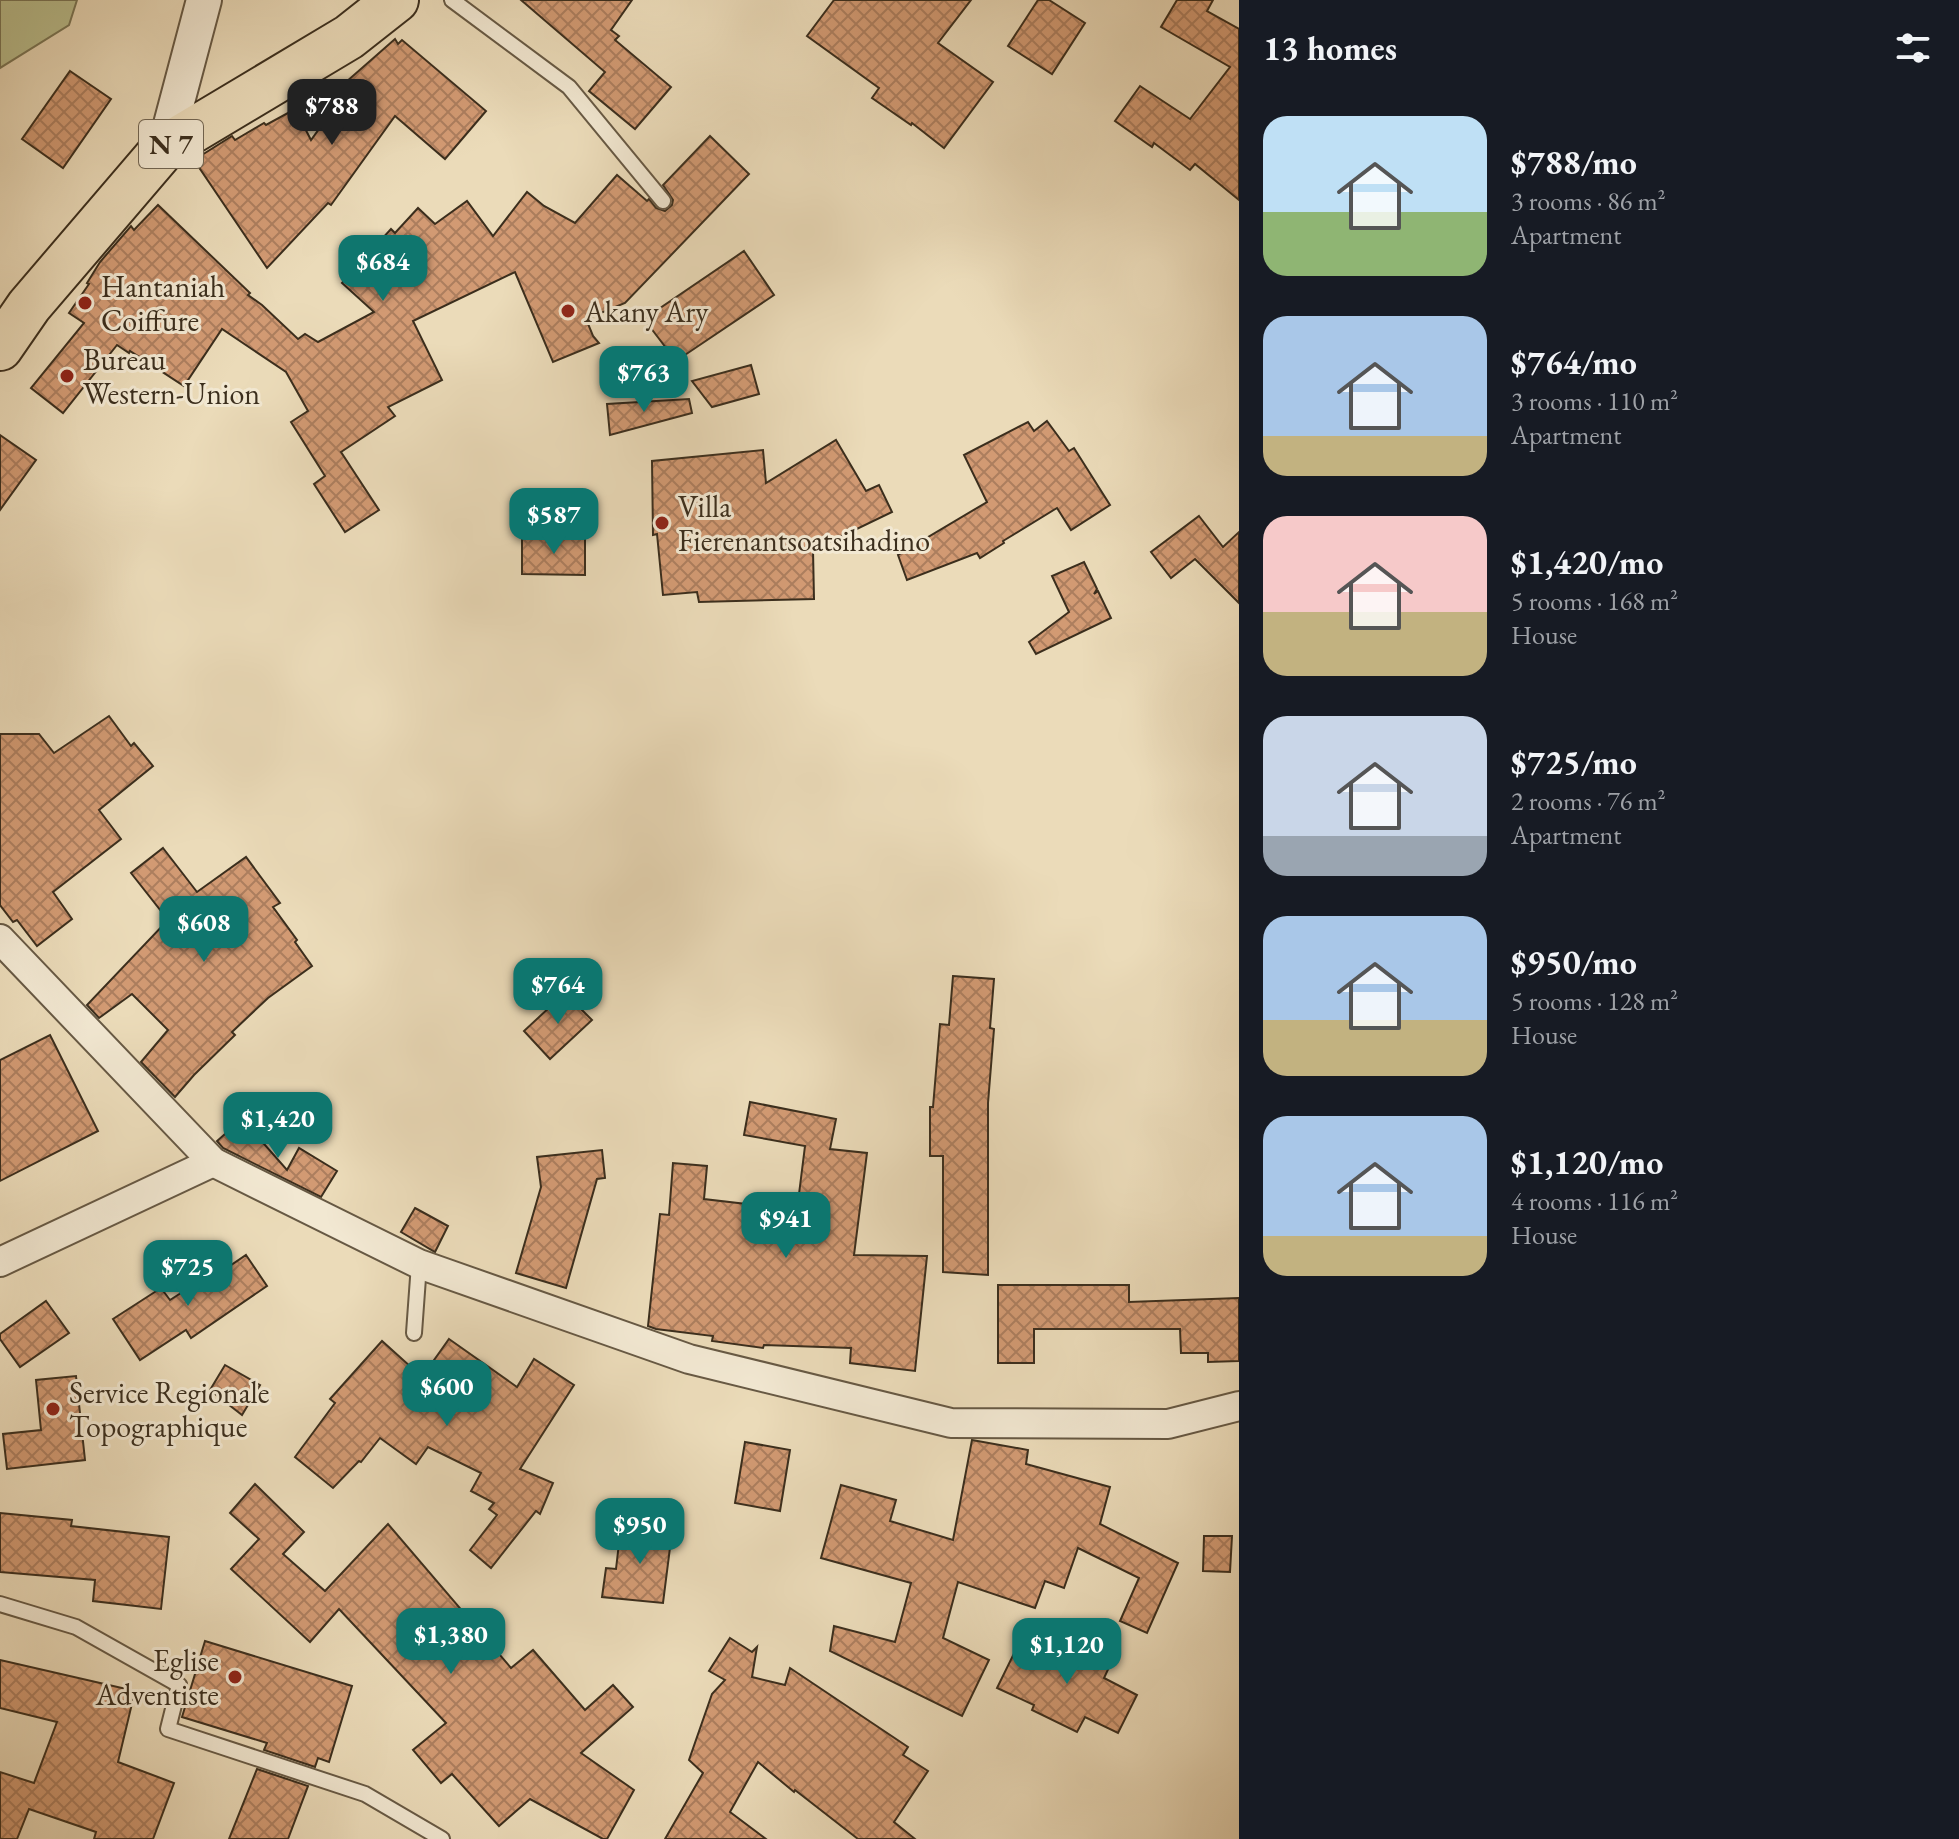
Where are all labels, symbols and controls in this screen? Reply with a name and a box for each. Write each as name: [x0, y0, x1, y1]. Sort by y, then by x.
text: 13 homes: [1263, 26, 1397, 70]
icon: filters: [1891, 26, 1935, 70]
pin: $788: [285, 79, 379, 147]
text: $788: [305, 88, 359, 122]
road number: N 7: [139, 120, 203, 168]
text: $788/mo: [1511, 140, 1637, 184]
icon: home: [1327, 148, 1423, 244]
text: 3 rooms · 86 m²: [1511, 184, 1666, 218]
text: Apartment: [1511, 218, 1621, 252]
pin: $684: [336, 235, 430, 303]
text: $684: [356, 244, 410, 278]
place label: Hantaniah Coiffure: [101, 267, 225, 340]
place label: Akany Ary: [583, 292, 709, 331]
marker: Hantaniah Coiffure: [76, 294, 94, 312]
marker: Akany Ary: [559, 302, 577, 320]
place label: Bureau Western-Union: [83, 340, 260, 413]
text: $764/mo: [1511, 340, 1637, 384]
pin: $763: [597, 346, 691, 414]
icon: home: [1327, 348, 1423, 444]
text: $763: [617, 355, 671, 389]
marker: Bureau Western-Union: [58, 367, 76, 385]
text: 3 rooms · 110 m²: [1511, 384, 1678, 418]
text: Apartment: [1511, 418, 1621, 452]
place label: Villa Fierenantsoatsihadino: [678, 487, 930, 560]
pin: $587: [507, 488, 601, 556]
text: $587: [527, 497, 581, 531]
marker: Villa Fierenantsoatsihadino: [653, 514, 671, 532]
text: $1,420/mo: [1511, 540, 1663, 584]
icon: home: [1327, 548, 1423, 644]
text: 5 rooms · 168 m²: [1511, 584, 1678, 618]
text: House: [1511, 618, 1577, 652]
text: $725/mo: [1511, 740, 1637, 784]
icon: home: [1327, 748, 1423, 844]
text: 2 rooms · 76 m²: [1511, 784, 1666, 818]
text: Apartment: [1511, 818, 1621, 852]
pin: $608: [157, 896, 251, 964]
text: $608: [177, 905, 231, 939]
text: $950/mo: [1511, 940, 1637, 984]
icon: home: [1327, 948, 1423, 1044]
pin: $764: [511, 958, 605, 1026]
text: $764: [531, 967, 585, 1001]
text: 5 rooms · 128 m²: [1511, 984, 1678, 1018]
text: House: [1511, 1018, 1577, 1052]
pin: $1,420: [213, 1092, 343, 1160]
text: $1,420: [241, 1101, 315, 1135]
text: $1,120/mo: [1511, 1140, 1663, 1184]
icon: home: [1327, 1148, 1423, 1244]
text: 4 rooms · 116 m²: [1511, 1184, 1678, 1218]
pin: $941: [739, 1192, 833, 1260]
text: $941: [759, 1201, 813, 1235]
text: House: [1511, 1218, 1577, 1252]
pin: $725: [141, 1240, 235, 1308]
text: $725: [161, 1249, 215, 1283]
pin: $600: [400, 1360, 494, 1428]
text: $600: [420, 1369, 474, 1403]
place label: Service Regionale Topographique: [69, 1373, 270, 1446]
marker: Service Regionale Topographique: [44, 1400, 62, 1418]
pin: $950: [593, 1498, 687, 1566]
text: $950: [613, 1507, 667, 1541]
pin: $1,380: [386, 1608, 516, 1676]
text: $1,380: [414, 1617, 488, 1651]
pin: $1,120: [1002, 1618, 1132, 1686]
text: $1,120: [1030, 1627, 1104, 1661]
place label: Eglise Adventiste: [95, 1641, 219, 1714]
marker: Eglise Adventiste: [226, 1668, 244, 1686]

